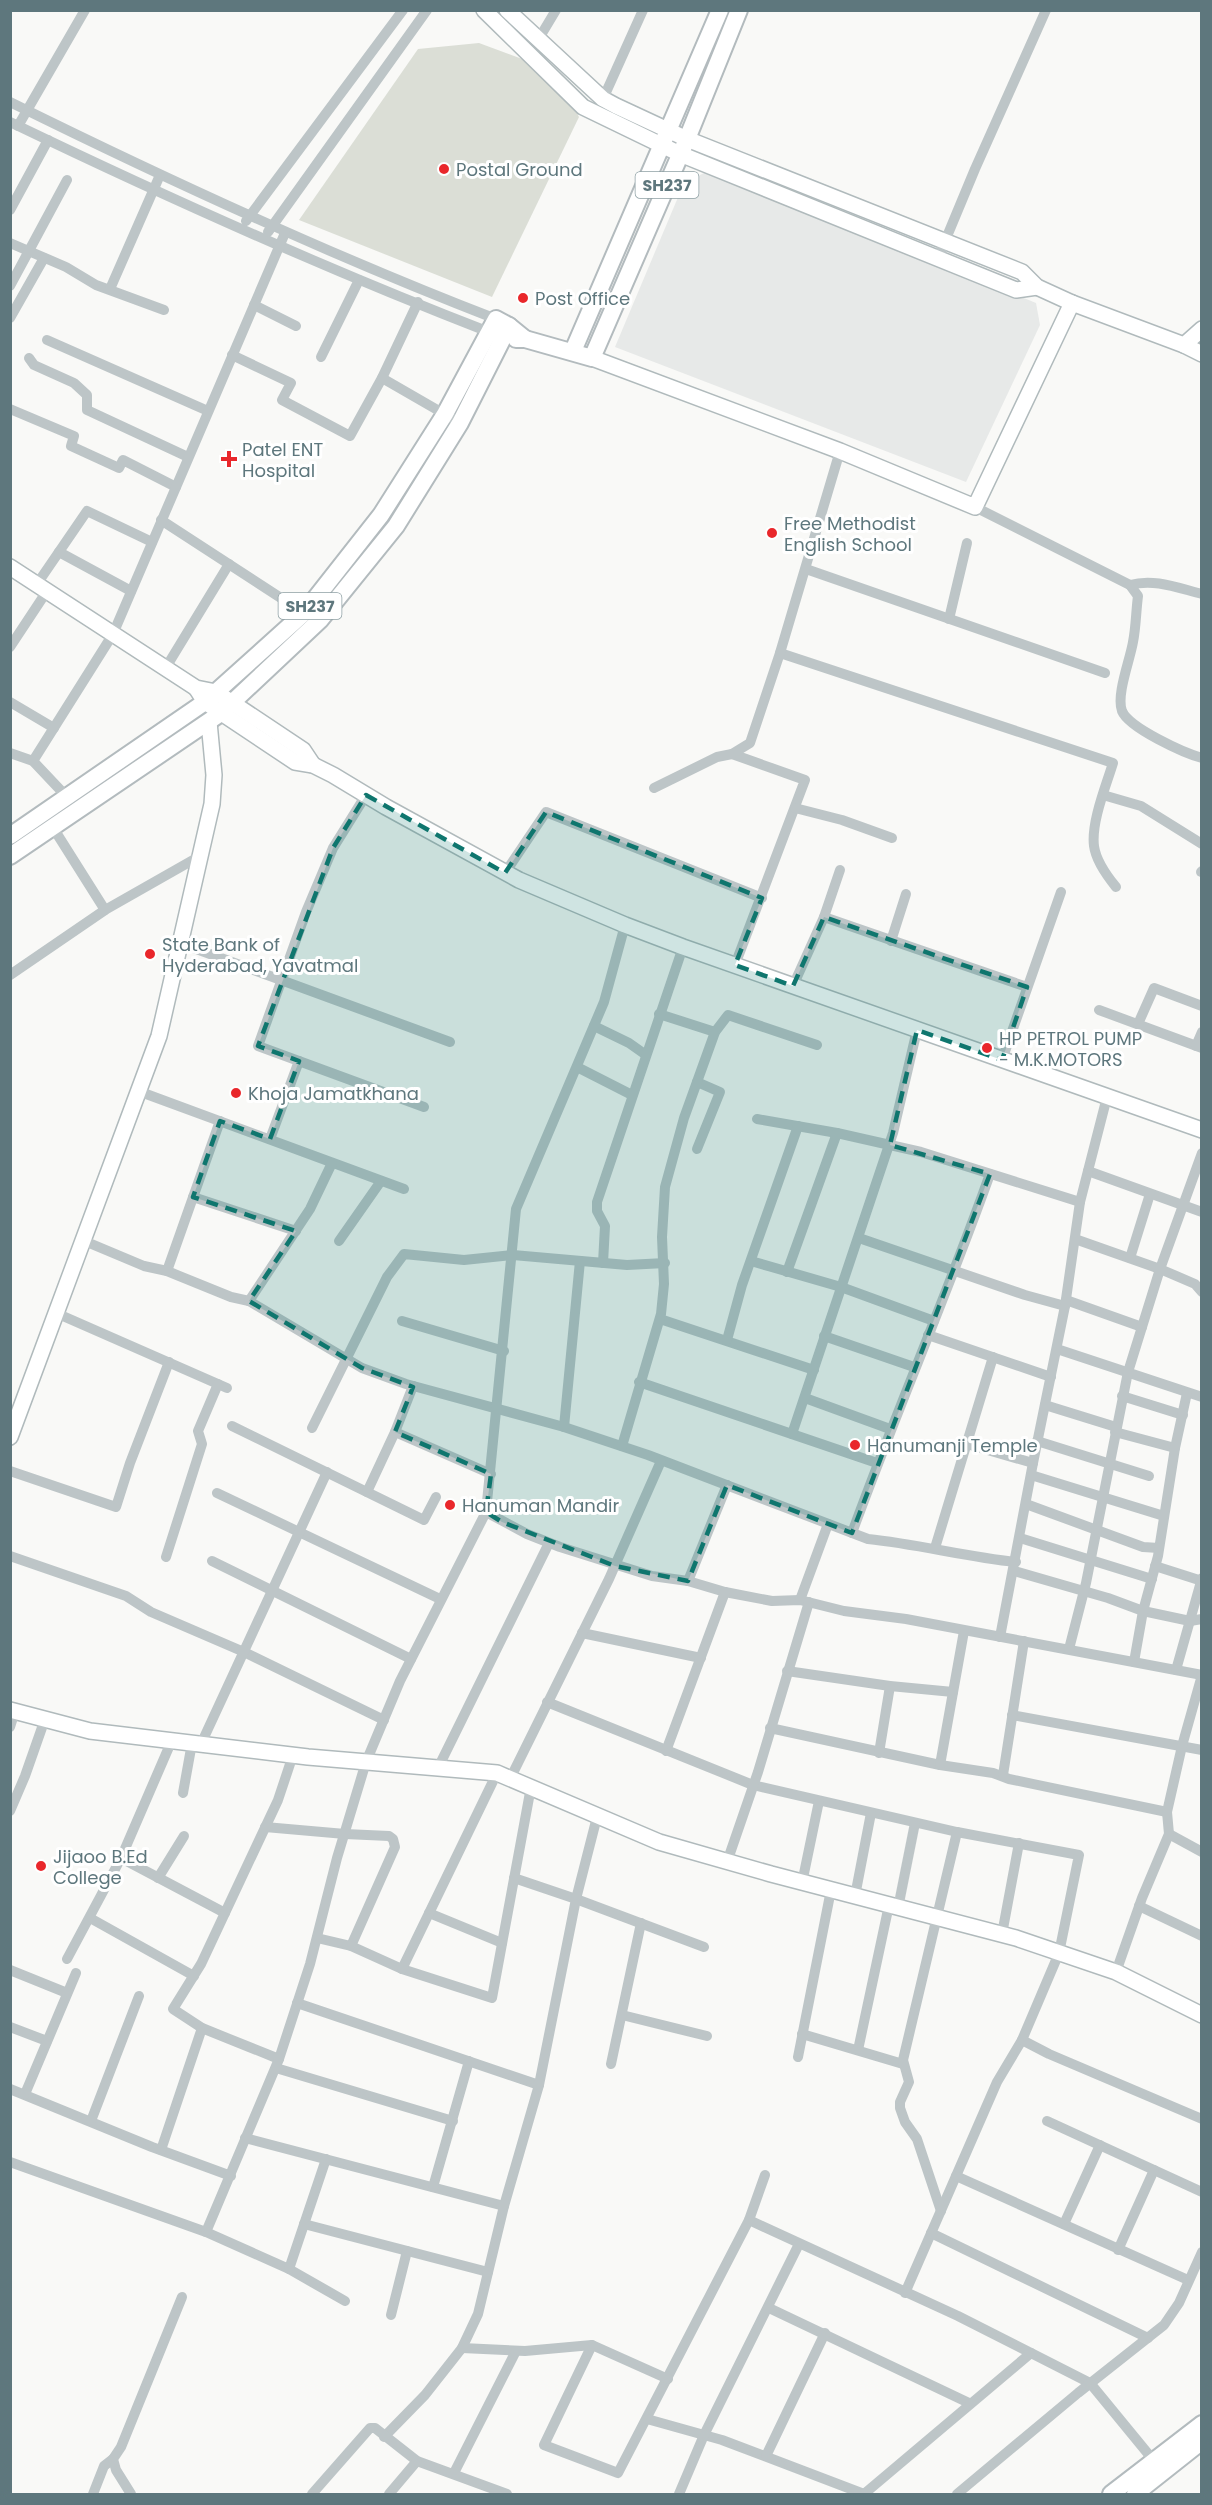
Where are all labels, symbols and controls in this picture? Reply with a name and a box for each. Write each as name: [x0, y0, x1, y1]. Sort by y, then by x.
place label: Postal Ground: [456, 157, 583, 182]
marker: Postal Ground: [437, 162, 451, 176]
road number: SH237: [636, 172, 698, 198]
place label: Post Office: [535, 286, 630, 311]
marker: Post Office: [516, 291, 530, 305]
place label: Patel ENT Hospital: [242, 437, 323, 483]
marker: Patel ENT Hospital: [220, 450, 238, 468]
place label: Free Methodist English School: [784, 511, 916, 557]
marker: Free Methodist English School: [765, 526, 779, 540]
road number: SH237: [278, 593, 342, 619]
place label: State Bank of Hyderabad, Yavatmal: [162, 932, 358, 978]
marker: State Bank of Hyderabad, Yavatmal: [143, 947, 157, 961]
place label: HP PETROL PUMP - M.K.MOTORS: [999, 1026, 1142, 1072]
marker: HP PETROL PUMP - M.K.MOTORS: [980, 1041, 994, 1055]
place label: Khoja Jamatkhana: [248, 1081, 419, 1106]
marker: Khoja Jamatkhana: [229, 1086, 243, 1100]
place label: Hanumanji Temple: [867, 1433, 1038, 1458]
marker: Hanumanji Temple: [848, 1438, 862, 1452]
place label: Hanuman Mandir: [462, 1493, 619, 1518]
marker: Hanuman Mandir: [443, 1498, 457, 1512]
place label: Jijaoo B.Ed College: [53, 1844, 148, 1890]
marker: Jijaoo B.Ed College: [34, 1859, 48, 1873]

